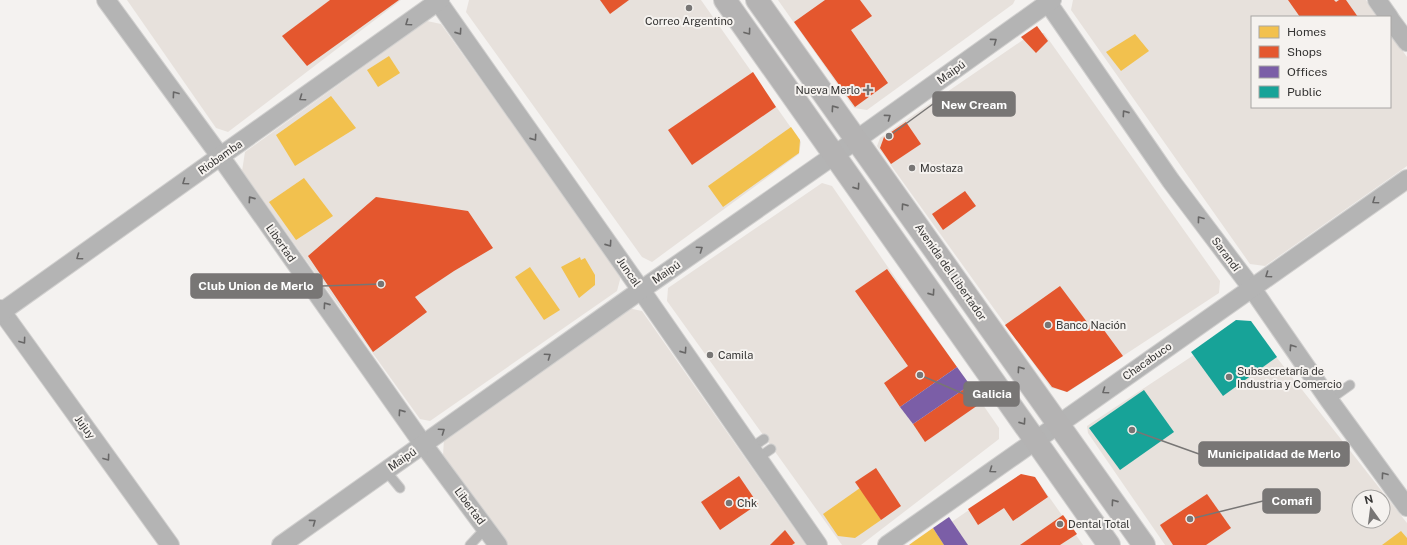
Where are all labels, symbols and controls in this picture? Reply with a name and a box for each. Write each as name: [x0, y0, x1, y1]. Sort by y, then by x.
marker: Correo Argentino: [684, 3, 694, 13]
place label: Correo Argentino: [645, 15, 733, 27]
legend: [1251, 16, 1391, 108]
one-way arrow: [405, 18, 412, 26]
text: Homes: [1287, 25, 1326, 39]
one-way arrow: [743, 27, 750, 34]
one-way arrow: [455, 28, 462, 35]
one-way arrow: [989, 39, 996, 46]
text: Shops: [1287, 45, 1322, 59]
street label: Maipú: [935, 58, 967, 86]
text: Offices: [1287, 65, 1327, 79]
place label: Nueva Merlo: [796, 84, 860, 96]
marker: Nueva Merlo: [863, 85, 873, 95]
text: Public: [1287, 85, 1322, 99]
one-way arrow: [172, 91, 179, 98]
callout: New Cream: [933, 92, 1015, 116]
one-way arrow: [299, 93, 306, 101]
text: New Cream: [941, 98, 1007, 112]
one-way arrow: [831, 105, 839, 112]
one-way arrow: [1123, 110, 1130, 117]
one-way arrow: [884, 114, 891, 122]
one-way arrow: [529, 134, 537, 141]
street label: Riobamba: [196, 137, 244, 177]
place label: Mostaza: [920, 162, 963, 174]
marker: Mostaza: [907, 163, 917, 173]
one-way arrow: [182, 177, 189, 184]
one-way arrow: [852, 183, 859, 190]
one-way arrow: [248, 196, 256, 203]
one-way arrow: [1372, 196, 1379, 204]
one-way arrow: [902, 203, 909, 210]
one-way arrow: [1198, 216, 1205, 223]
street label: Avenida del Libertador: [913, 221, 989, 323]
street label: Libertad: [264, 222, 298, 264]
street label: Sarandí: [1209, 235, 1243, 274]
one-way arrow: [604, 240, 611, 247]
one-way arrow: [696, 247, 703, 254]
one-way arrow: [76, 252, 83, 260]
street label: Juncal: [615, 255, 643, 289]
street label: Maipú: [650, 258, 682, 286]
one-way arrow: [1266, 270, 1273, 277]
callout: Club Union de Merlo: [191, 274, 322, 298]
text: Club Union de Merlo: [198, 279, 314, 293]
one-way arrow: [927, 289, 934, 296]
one-way arrow: [324, 303, 331, 310]
place label: Banco Nación: [1056, 319, 1126, 331]
marker: Banco Nación: [1043, 320, 1053, 330]
one-way arrow: [18, 337, 26, 344]
street label: Chacabuco: [1120, 340, 1174, 382]
one-way arrow: [1289, 344, 1297, 351]
one-way arrow: [679, 347, 687, 354]
place label: Camila: [718, 349, 753, 361]
marker: Camila: [705, 350, 715, 360]
one-way arrow: [544, 353, 551, 361]
place label: Subsecretaría de Industria y Comercio: [1237, 365, 1342, 390]
one-way arrow: [1018, 366, 1025, 373]
marker: Subsecretaría de Industria y Comercio: [1224, 372, 1234, 382]
callout: Galicia: [964, 382, 1019, 406]
one-way arrow: [1102, 386, 1109, 394]
text: Galicia: [972, 387, 1012, 401]
one-way arrow: [399, 409, 406, 416]
street label: Jujuy: [73, 413, 98, 441]
one-way arrow: [1018, 418, 1025, 425]
one-way arrow: [438, 428, 445, 436]
callout: Municipalidad de Merlo: [1199, 442, 1349, 466]
street label: Maipú: [386, 445, 418, 473]
text: Municipalidad de Merlo: [1207, 447, 1341, 461]
one-way arrow: [102, 453, 109, 460]
one-way arrow: [990, 465, 997, 472]
one-way arrow: [1382, 473, 1389, 480]
street label: Libertad: [452, 485, 488, 527]
callout: Comafi: [1263, 489, 1320, 513]
north arrow: [1351, 489, 1391, 529]
text: N: [1363, 492, 1374, 506]
text: Comafi: [1272, 494, 1312, 508]
place label: Chk: [737, 497, 757, 509]
marker: Chk: [724, 498, 734, 508]
one-way arrow: [1112, 499, 1119, 506]
place label: Dental Total: [1068, 518, 1130, 530]
one-way arrow: [309, 519, 316, 527]
marker: Dental Total: [1055, 519, 1065, 529]

